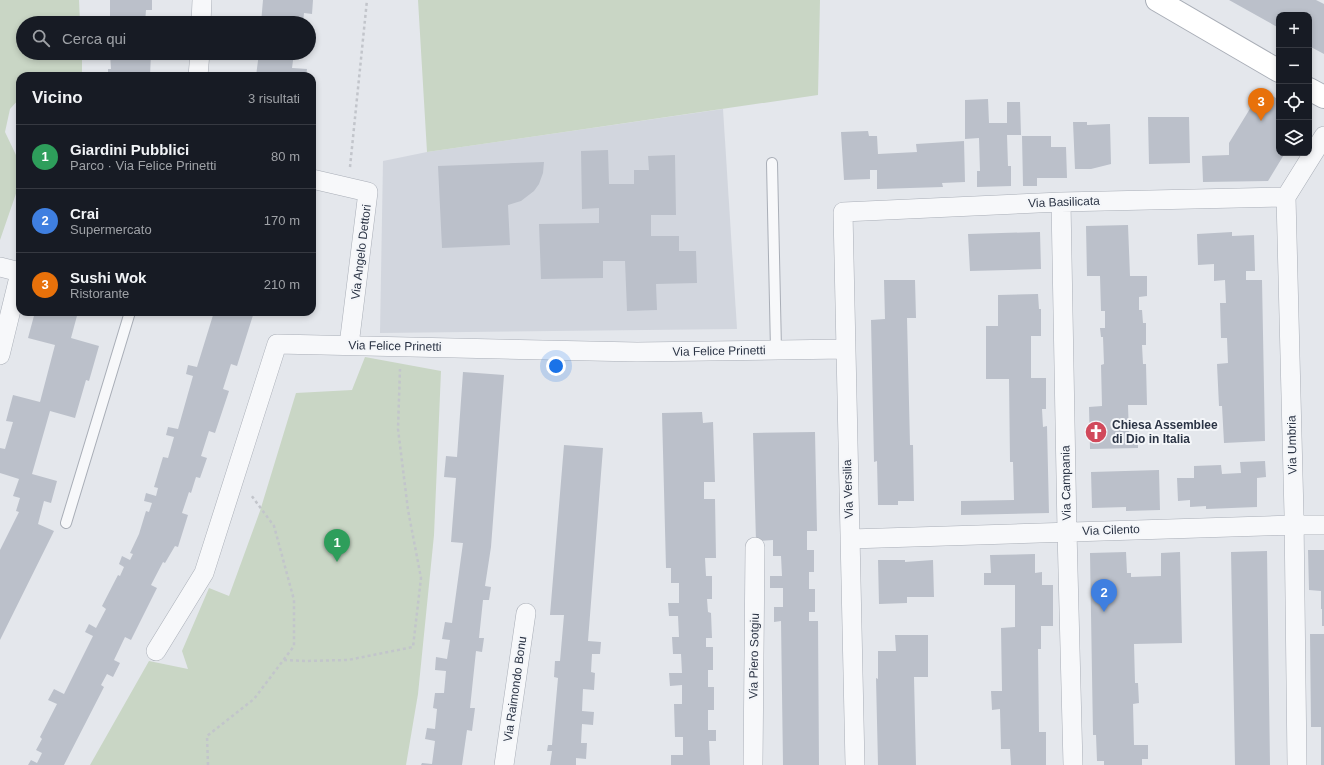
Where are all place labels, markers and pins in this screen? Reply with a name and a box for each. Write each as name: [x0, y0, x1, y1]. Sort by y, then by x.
pin: 3: [1248, 88, 1274, 121]
place label: Chiesa Assemblee di Dio in Italia: [1112, 418, 1218, 446]
church icon: Chiesa Assemblee di Dio in Italia: [1083, 419, 1109, 445]
pin: 1: [324, 529, 350, 562]
pin: 2: [1091, 579, 1117, 612]

